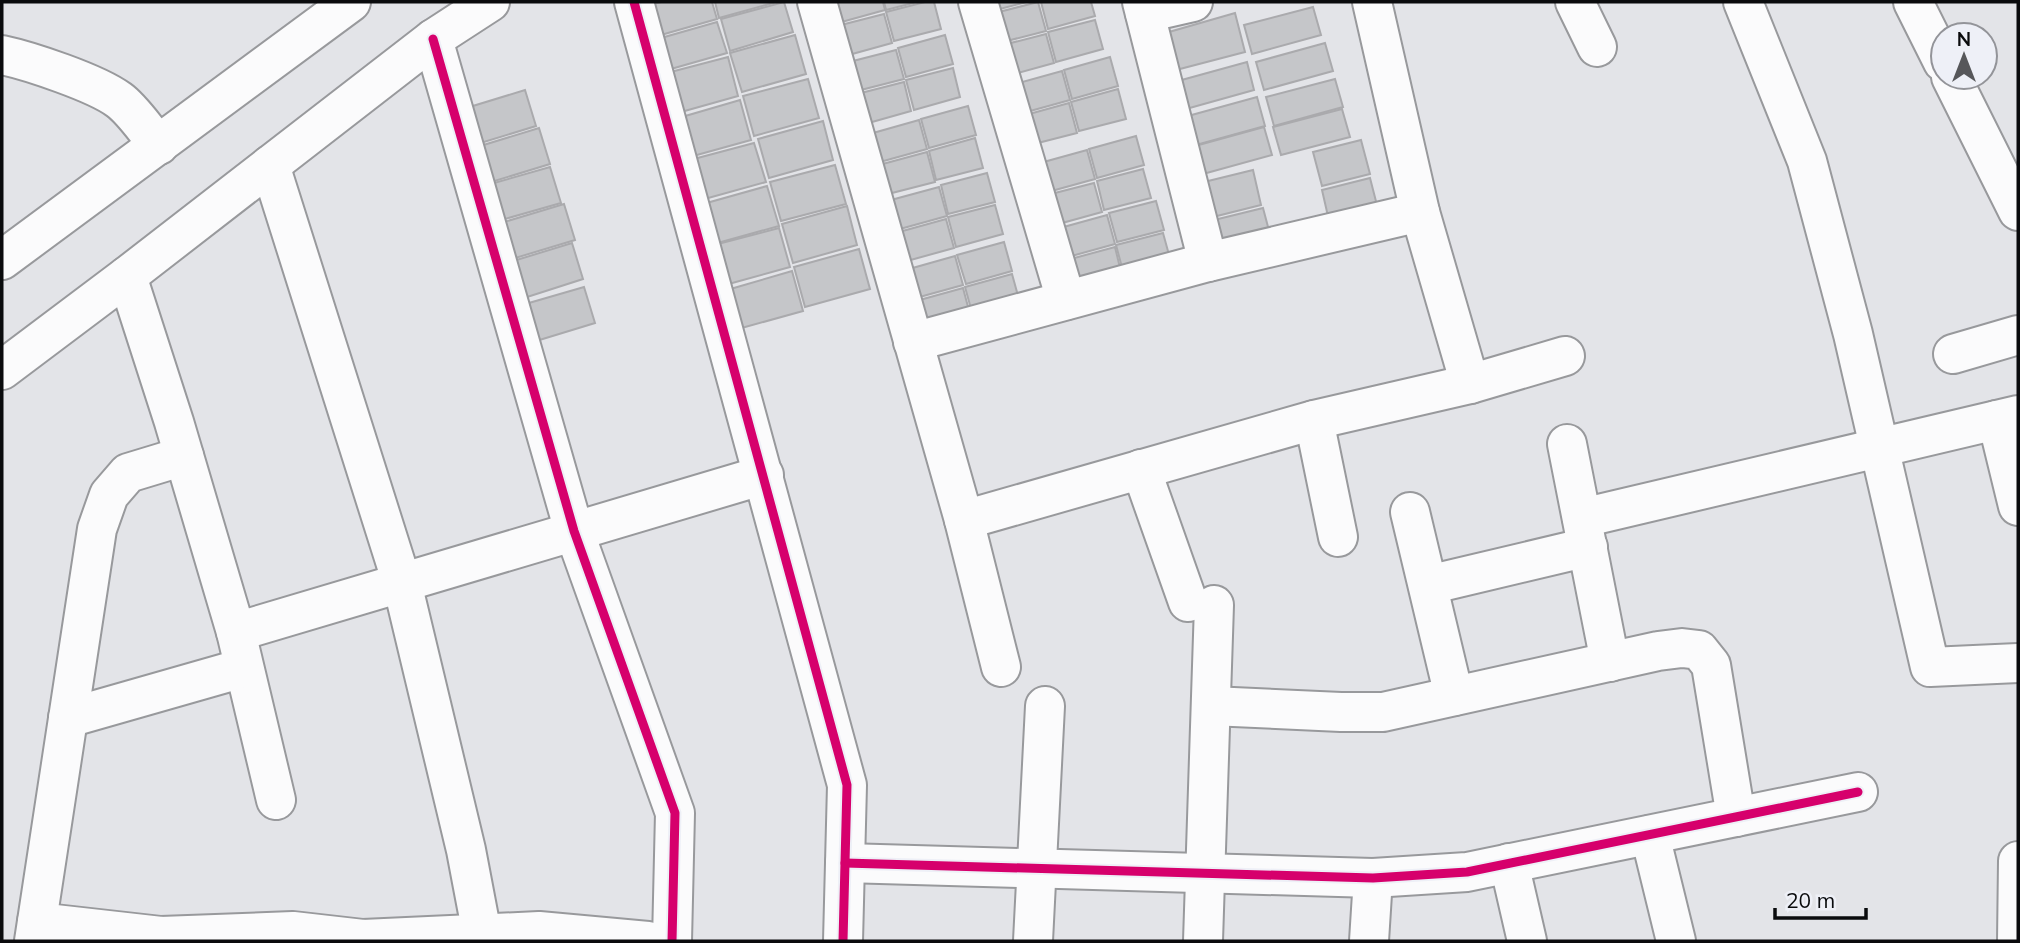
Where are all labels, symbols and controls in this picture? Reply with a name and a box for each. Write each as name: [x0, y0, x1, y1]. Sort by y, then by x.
north arrow: [1929, 21, 1999, 91]
text: N: [1957, 27, 1971, 51]
scale bar: [1775, 876, 1866, 920]
text: 20 m: [1786, 887, 1835, 913]

